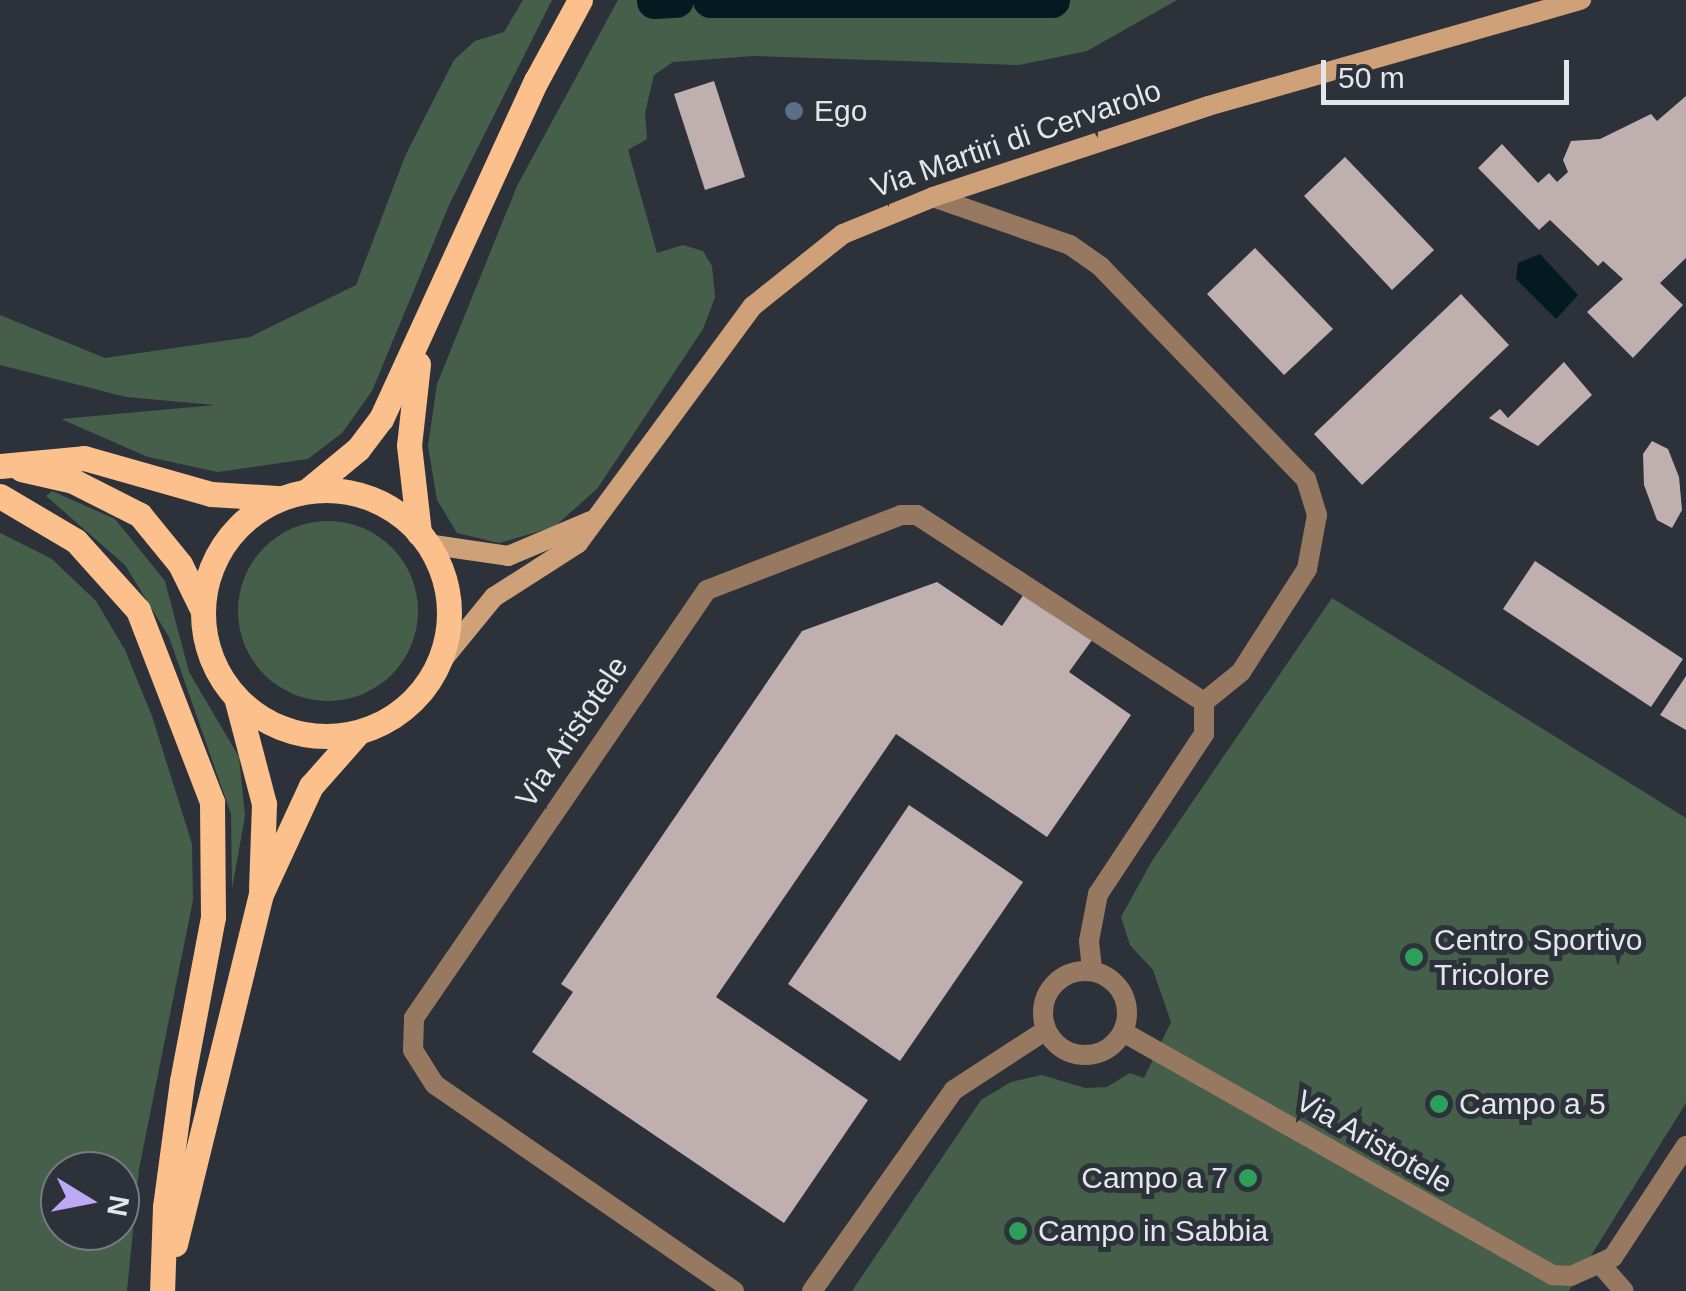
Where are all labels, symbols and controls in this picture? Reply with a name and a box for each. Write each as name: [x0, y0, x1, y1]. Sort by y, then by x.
scale bar: [1326, 40, 1574, 102]
text: 50 m: [1338, 61, 1405, 94]
street label: Via Martiri di Cervarolo: [866, 72, 1166, 206]
place label: Ego: [814, 93, 867, 129]
marker: Ego: [783, 100, 805, 122]
street label: Via Aristotele: [508, 649, 636, 815]
place label: Centro Sportivo Tricolore: [1434, 922, 1642, 992]
marker: Centro Sportivo Tricolore: [1403, 946, 1425, 968]
street label: Via Aristotele: [1289, 1082, 1459, 1202]
place label: Campo a 5: [1459, 1086, 1606, 1122]
marker: Campo a 5: [1428, 1093, 1450, 1115]
north arrow: [40, 1151, 140, 1251]
place label: Campo a 7: [1081, 1160, 1228, 1196]
marker: Campo a 7: [1237, 1167, 1259, 1189]
text: N: [101, 1193, 135, 1219]
place label: Campo in Sabbia: [1038, 1213, 1268, 1249]
marker: Campo in Sabbia: [1007, 1220, 1029, 1242]

